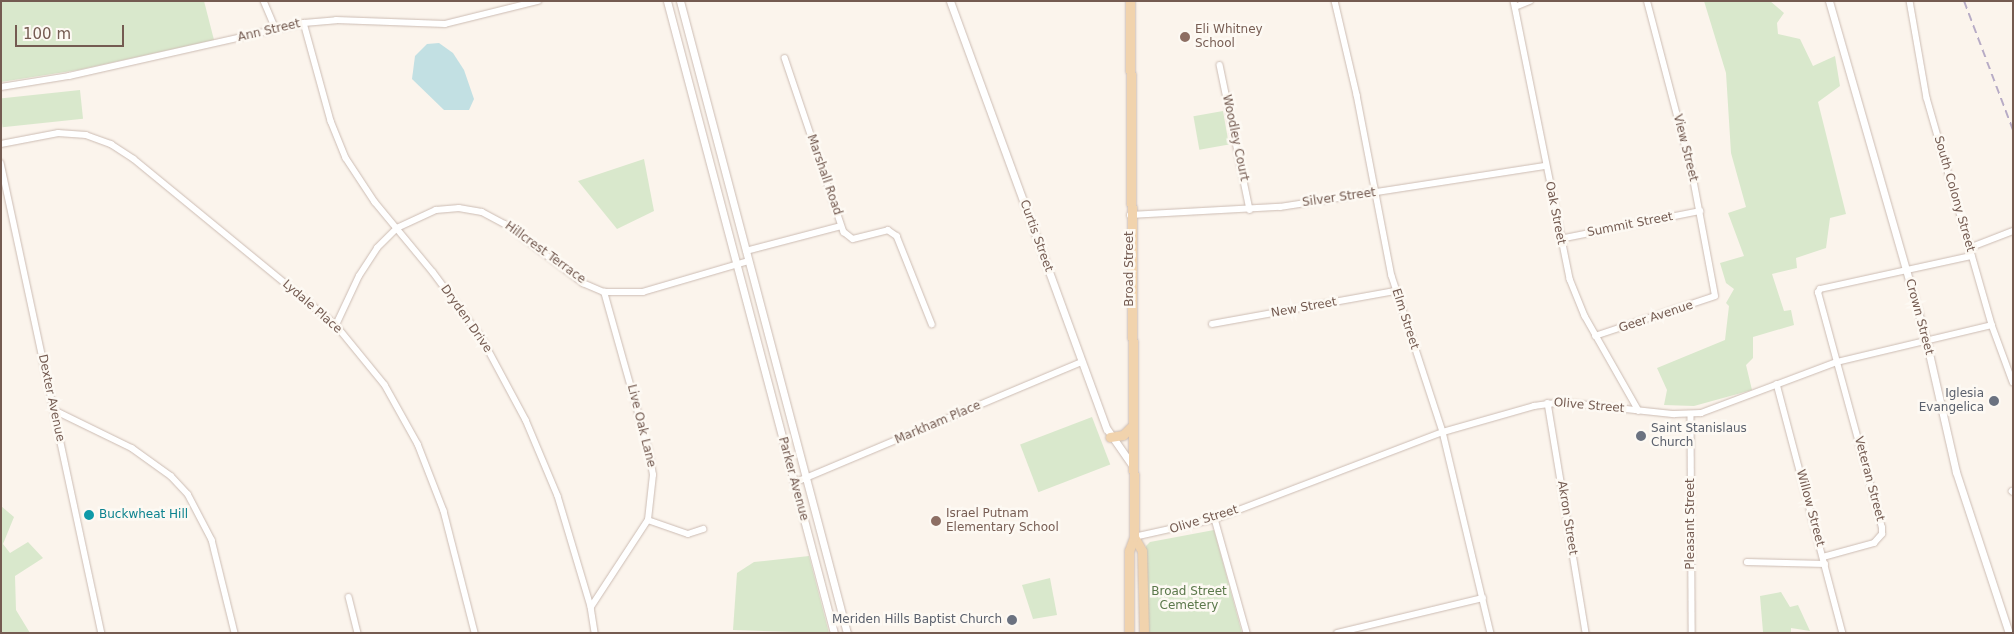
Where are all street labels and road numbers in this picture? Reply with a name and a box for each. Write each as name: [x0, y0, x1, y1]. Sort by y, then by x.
street label: Ann Street: [236, 17, 302, 45]
street label: Woodley Court: [1219, 93, 1251, 183]
street label: View Street: [1670, 113, 1700, 183]
street label: Marshall Road: [803, 133, 845, 217]
street label: South Colony Street: [1931, 134, 1977, 254]
street label: Oak Street: [1542, 180, 1568, 246]
street label: Silver Street: [1301, 186, 1377, 210]
street label: Curtis Street: [1016, 198, 1056, 274]
street label: Summit Street: [1586, 210, 1674, 240]
street label: Hillcrest Terrace: [502, 219, 588, 287]
street label: Broad Street: [1123, 231, 1137, 307]
street label: Lydale Place: [279, 277, 345, 337]
street label: Crown Street: [1902, 277, 1936, 357]
street label: Dryden Drive: [437, 282, 495, 356]
street label: Elm Street: [1388, 287, 1422, 351]
street label: New Street: [1270, 295, 1338, 321]
street label: Geer Avenue: [1617, 298, 1695, 336]
street label: Dexter Avenue: [35, 353, 67, 443]
street label: Live Oak Lane: [624, 383, 658, 469]
street label: Olive Street: [1553, 396, 1625, 416]
street label: Markham Place: [893, 398, 983, 448]
street label: Parker Avenue: [775, 435, 811, 523]
street label: Veteran Street: [1851, 435, 1887, 523]
street label: Willow Street: [1793, 468, 1827, 548]
street label: Pleasant Street: [1684, 478, 1698, 570]
street label: Akron Street: [1554, 480, 1580, 556]
street label: Olive Street: [1168, 503, 1240, 537]

